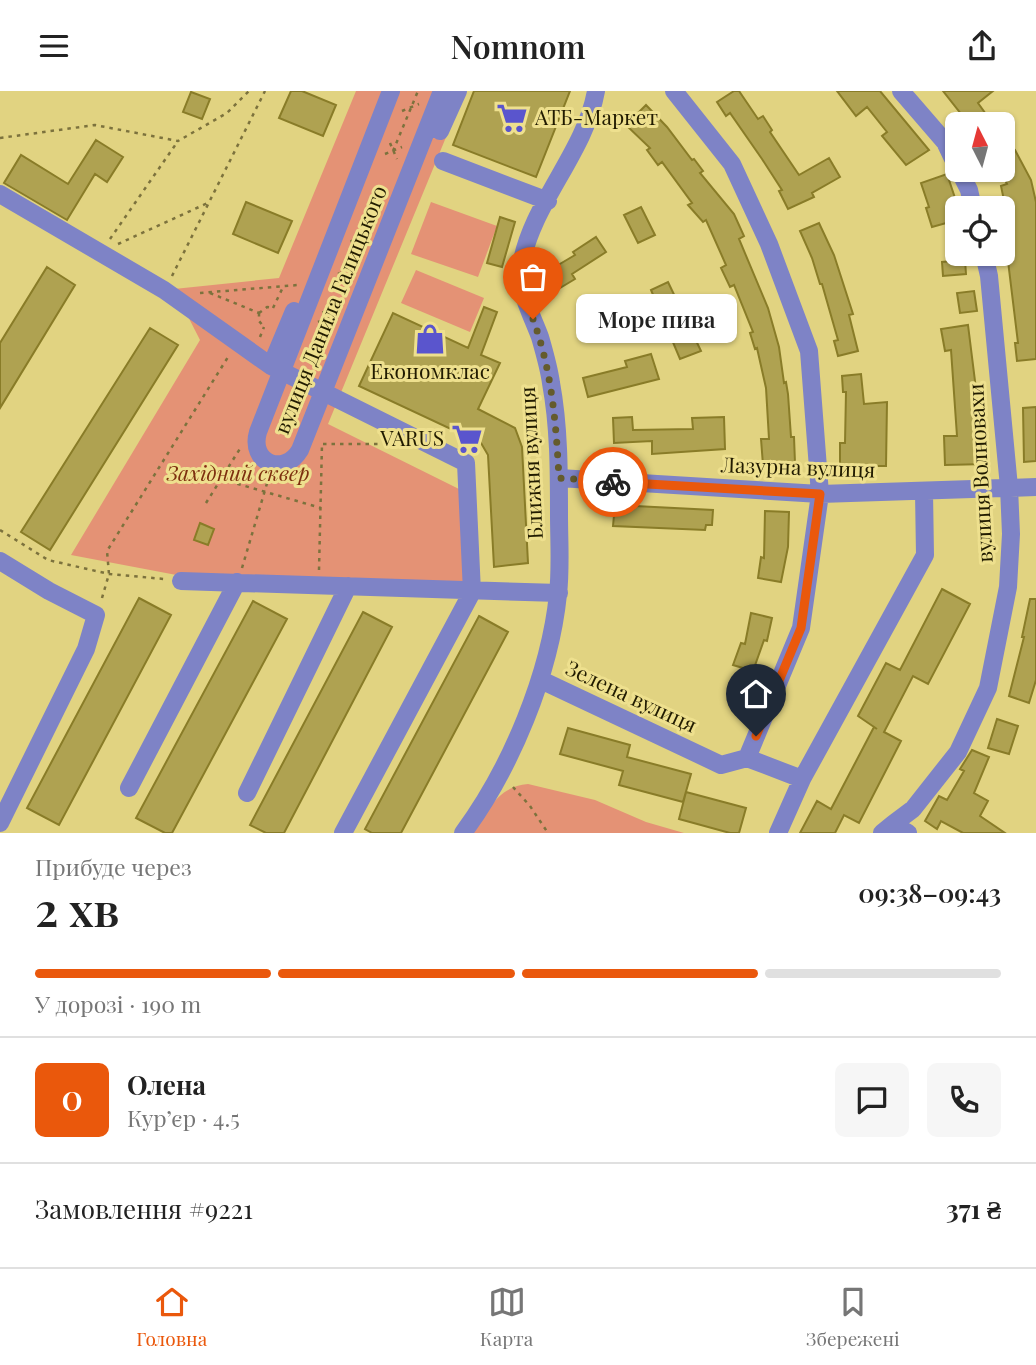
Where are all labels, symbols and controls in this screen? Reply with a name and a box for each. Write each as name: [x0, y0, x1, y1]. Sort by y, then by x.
text: Nomnom: [450, 24, 586, 67]
icon: menu: [35, 27, 73, 65]
icon: share: [963, 27, 1001, 65]
supermarket icon: АТБ-Маркет: [495, 101, 529, 135]
place label: АТБ-Маркет: [534, 102, 658, 130]
north arrow: [945, 112, 1015, 182]
map controls: [945, 112, 1015, 266]
street label: вулиця Данила Галицького: [266, 181, 392, 438]
button: locate: [945, 196, 1015, 266]
pin: [503, 247, 563, 319]
icon: bag: [514, 258, 552, 296]
callout: Море пива: [575, 295, 736, 343]
text: Море пива: [597, 303, 716, 334]
shop icon: Економклас: [413, 322, 447, 356]
place label: Економклас: [370, 356, 490, 384]
street label: вулиця Волновахи: [960, 383, 998, 563]
street label: Ближня вулиця: [512, 386, 548, 540]
supermarket icon: VARUS: [450, 422, 484, 456]
place label: VARUS: [379, 423, 444, 451]
courier: [578, 447, 648, 517]
street label: Лазурна вулиця: [719, 449, 876, 483]
park label: Західний сквер: [165, 458, 310, 486]
icon: bike: [594, 463, 632, 501]
street label: Зелена вулиця: [562, 653, 702, 738]
pin: [726, 664, 786, 736]
icon: home: [737, 675, 775, 713]
text: Прибуде через: [35, 851, 192, 882]
text: 09:38–09:43: [858, 875, 1001, 910]
text: 2 хв: [35, 877, 119, 939]
text: У дорозі · 190 m: [35, 988, 201, 1019]
button: chat: [835, 1063, 909, 1137]
button: phone: [927, 1063, 1001, 1137]
text: Олена: [127, 1067, 206, 1102]
text: О: [62, 1083, 82, 1118]
text: Кур’єр · 4.5: [127, 1102, 240, 1133]
text: Замовлення #9221: [35, 1191, 253, 1226]
text: 371 ₴: [946, 1191, 1001, 1226]
tab: Головна: [136, 1283, 207, 1351]
tab: Карта: [480, 1283, 533, 1351]
tab: Збережені: [806, 1283, 900, 1351]

